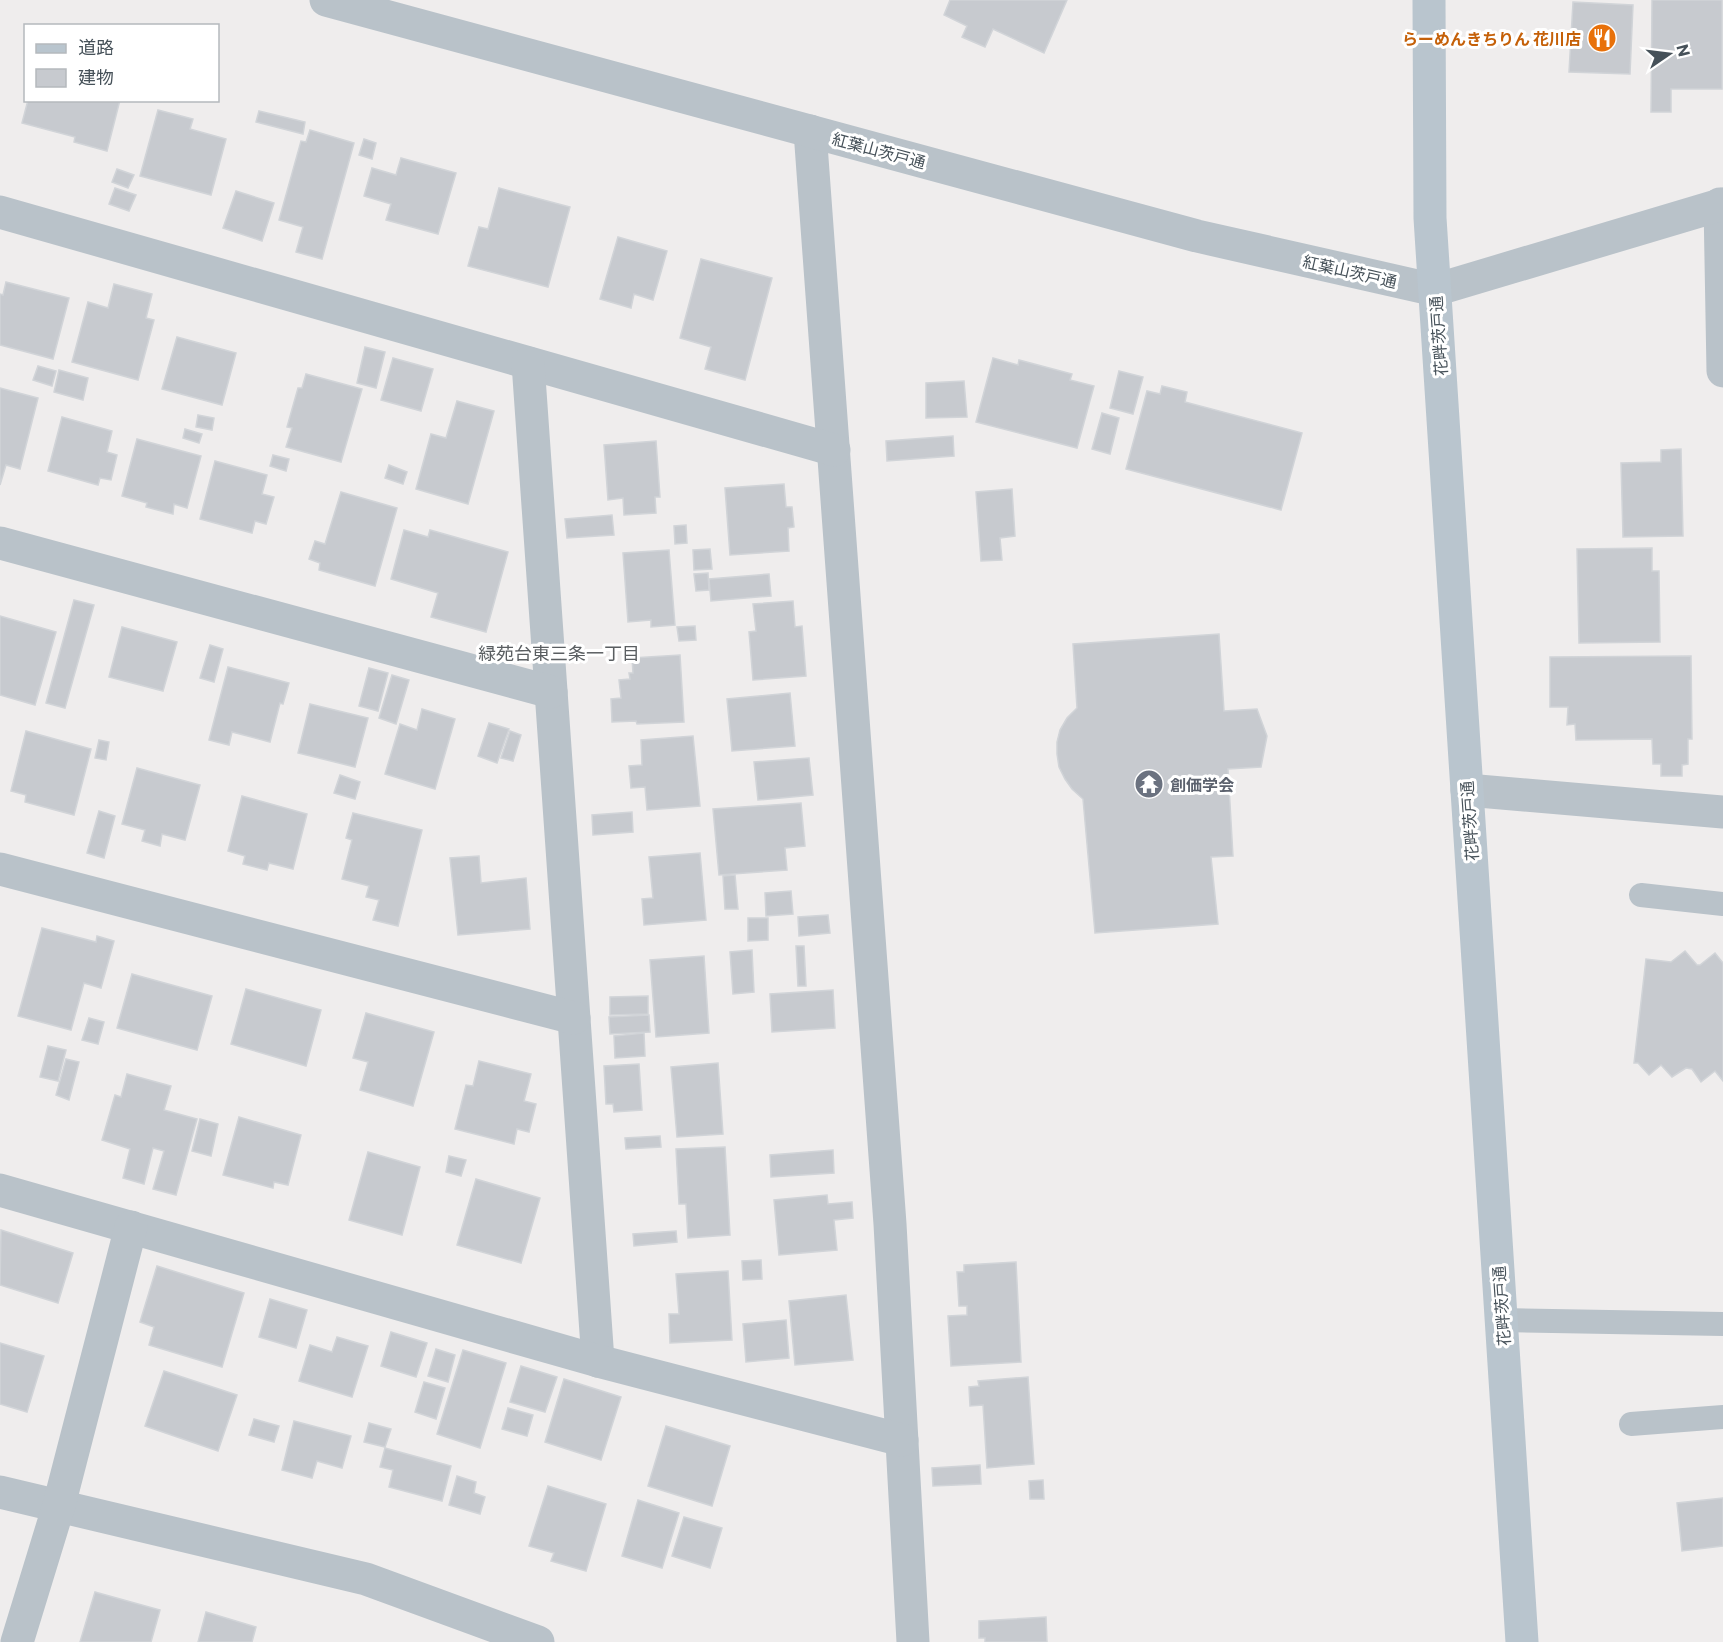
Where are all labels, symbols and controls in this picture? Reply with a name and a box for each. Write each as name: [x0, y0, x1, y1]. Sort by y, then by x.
restaurant icon: らーめんきちりん 花川店: [1586, 22, 1618, 54]
legend: [24, 24, 219, 102]
north arrow: [1639, 24, 1699, 84]
place label: らーめんきちりん 花川店: [1402, 29, 1581, 48]
text: 道路: [78, 36, 114, 58]
text: N: [1673, 42, 1695, 58]
text: 建物: [78, 66, 114, 88]
street label: 紅葉山茨戸通: [830, 128, 928, 172]
street label: 紅葉山茨戸通: [1301, 251, 1399, 291]
street label: 花畔茨戸通: [1426, 295, 1450, 377]
district label: 緑苑台東三条一丁目: [478, 642, 640, 664]
temple icon: 創価学会: [1133, 768, 1165, 800]
place label: 創価学会: [1170, 775, 1234, 794]
street label: 花畔茨戸通: [1457, 780, 1481, 862]
street label: 花畔茨戸通: [1489, 1265, 1513, 1347]

